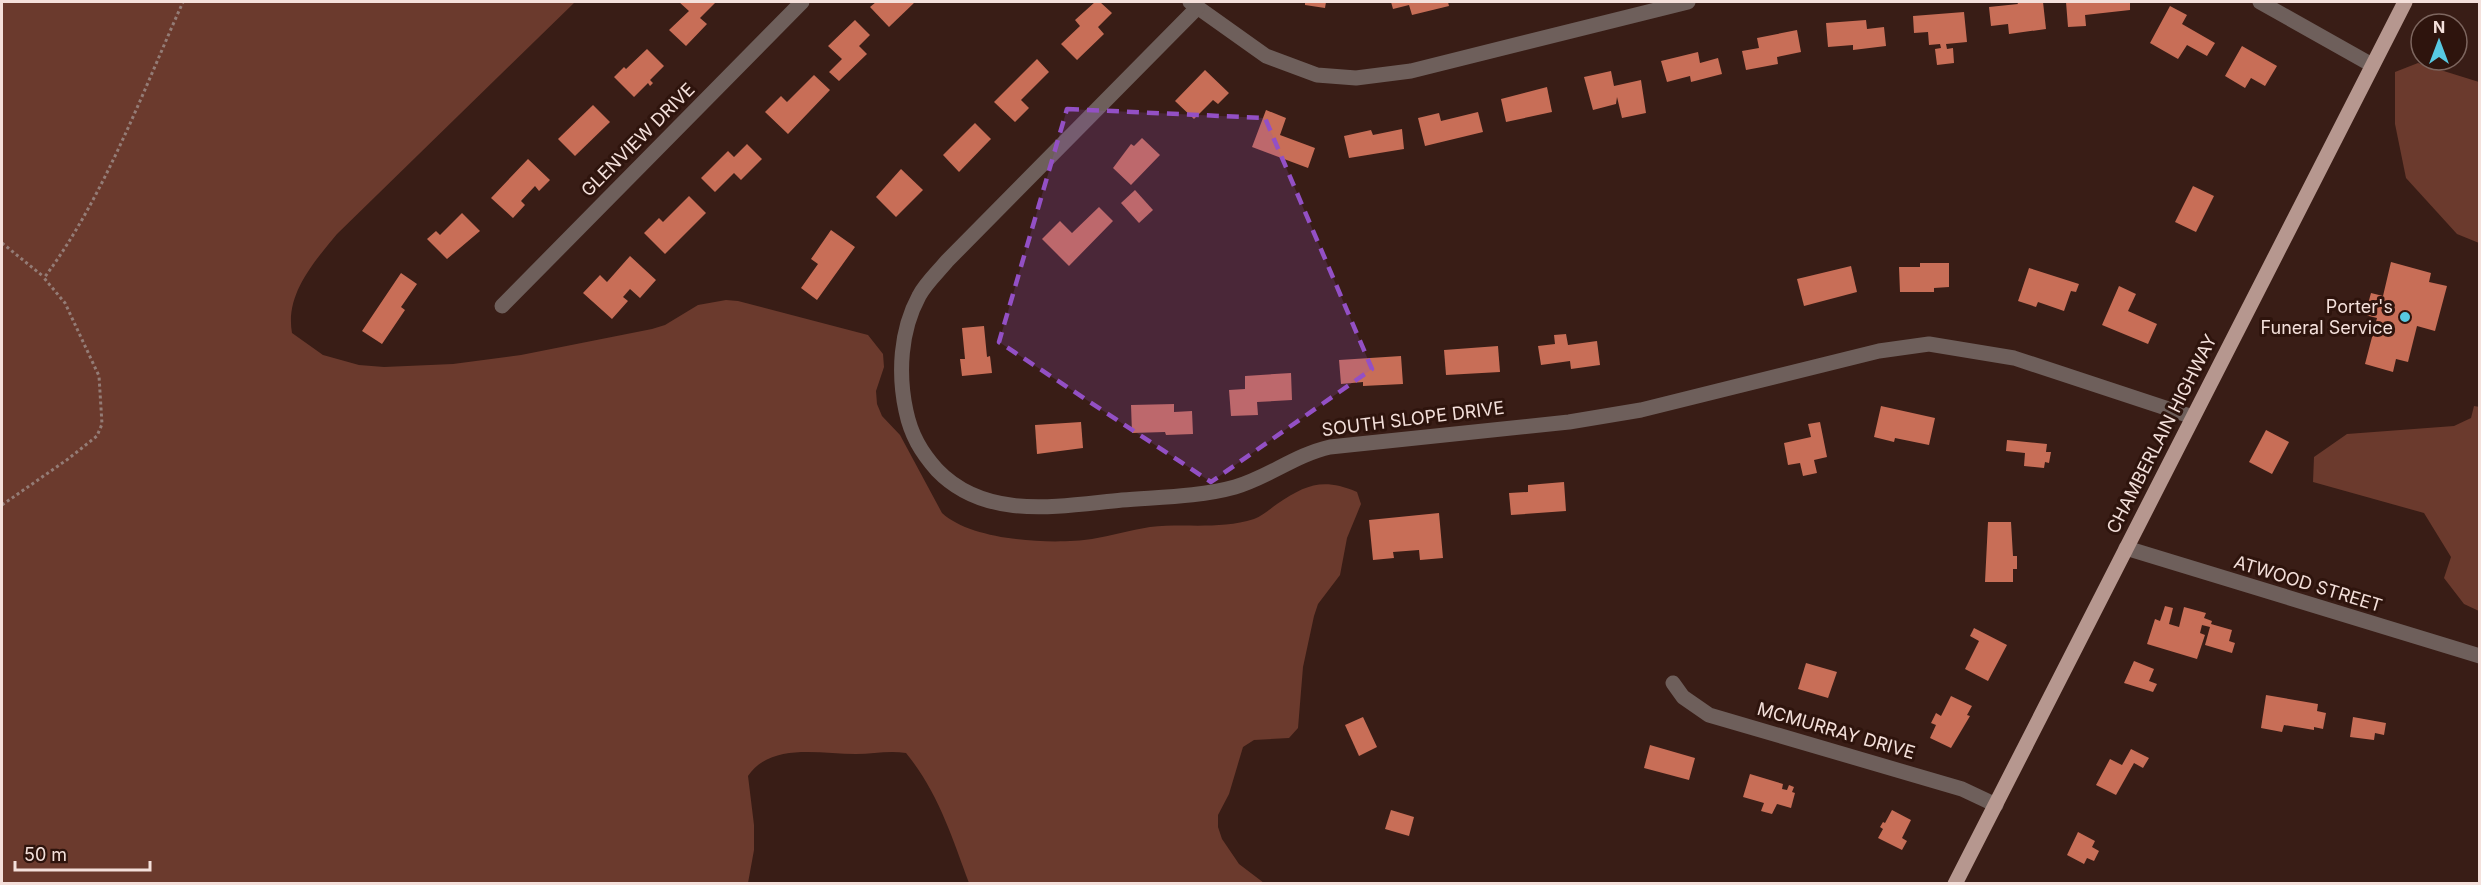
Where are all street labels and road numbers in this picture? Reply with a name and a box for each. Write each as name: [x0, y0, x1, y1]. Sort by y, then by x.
street label: GLENVIEW DRIVE: [577, 79, 699, 201]
street label: CHAMBERLAIN HIGHWAY: [2102, 331, 2221, 537]
street label: SOUTH SLOPE DRIVE: [1320, 397, 1505, 440]
street label: ATWOOD STREET: [2232, 551, 2385, 616]
street label: MCMURRAY DRIVE: [1755, 698, 1917, 763]

